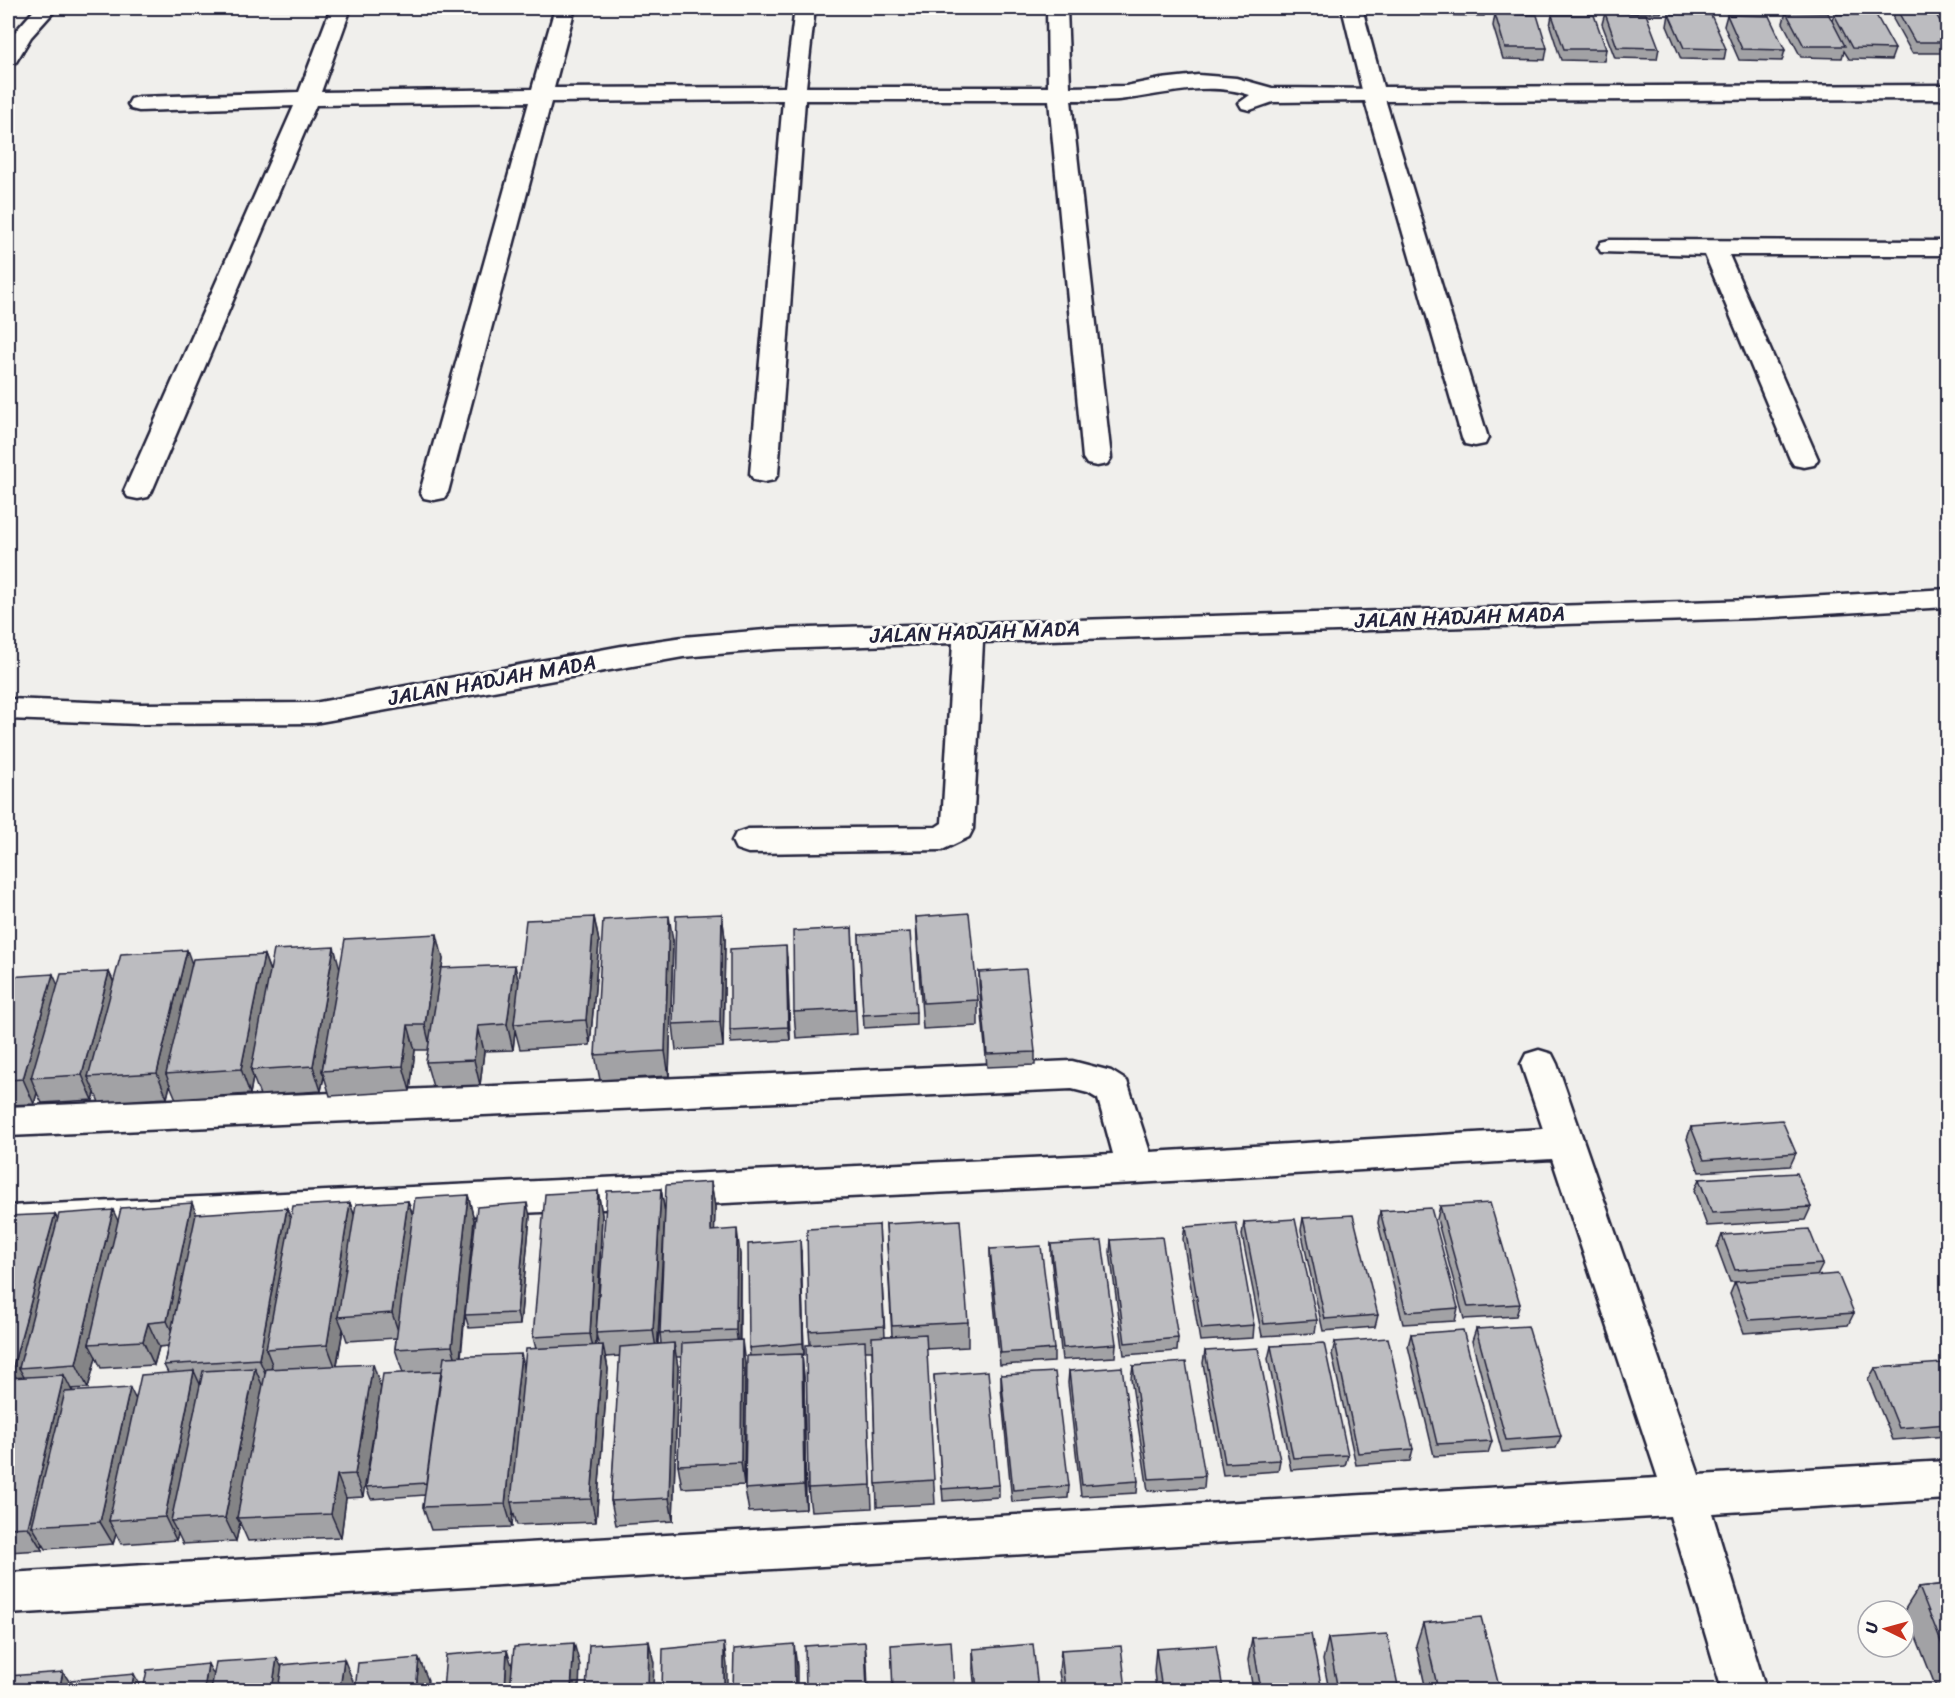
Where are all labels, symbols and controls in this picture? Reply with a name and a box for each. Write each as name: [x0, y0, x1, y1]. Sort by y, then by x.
street label: JALAN HADJAH MADA: [1353, 594, 1566, 640]
street label: JALAN HADJAH MADA: [868, 609, 1081, 655]
street label: JALAN HADJAH MADA: [384, 643, 599, 717]
north arrow: [1856, 1599, 1916, 1659]
text: U: [1857, 1620, 1887, 1634]

